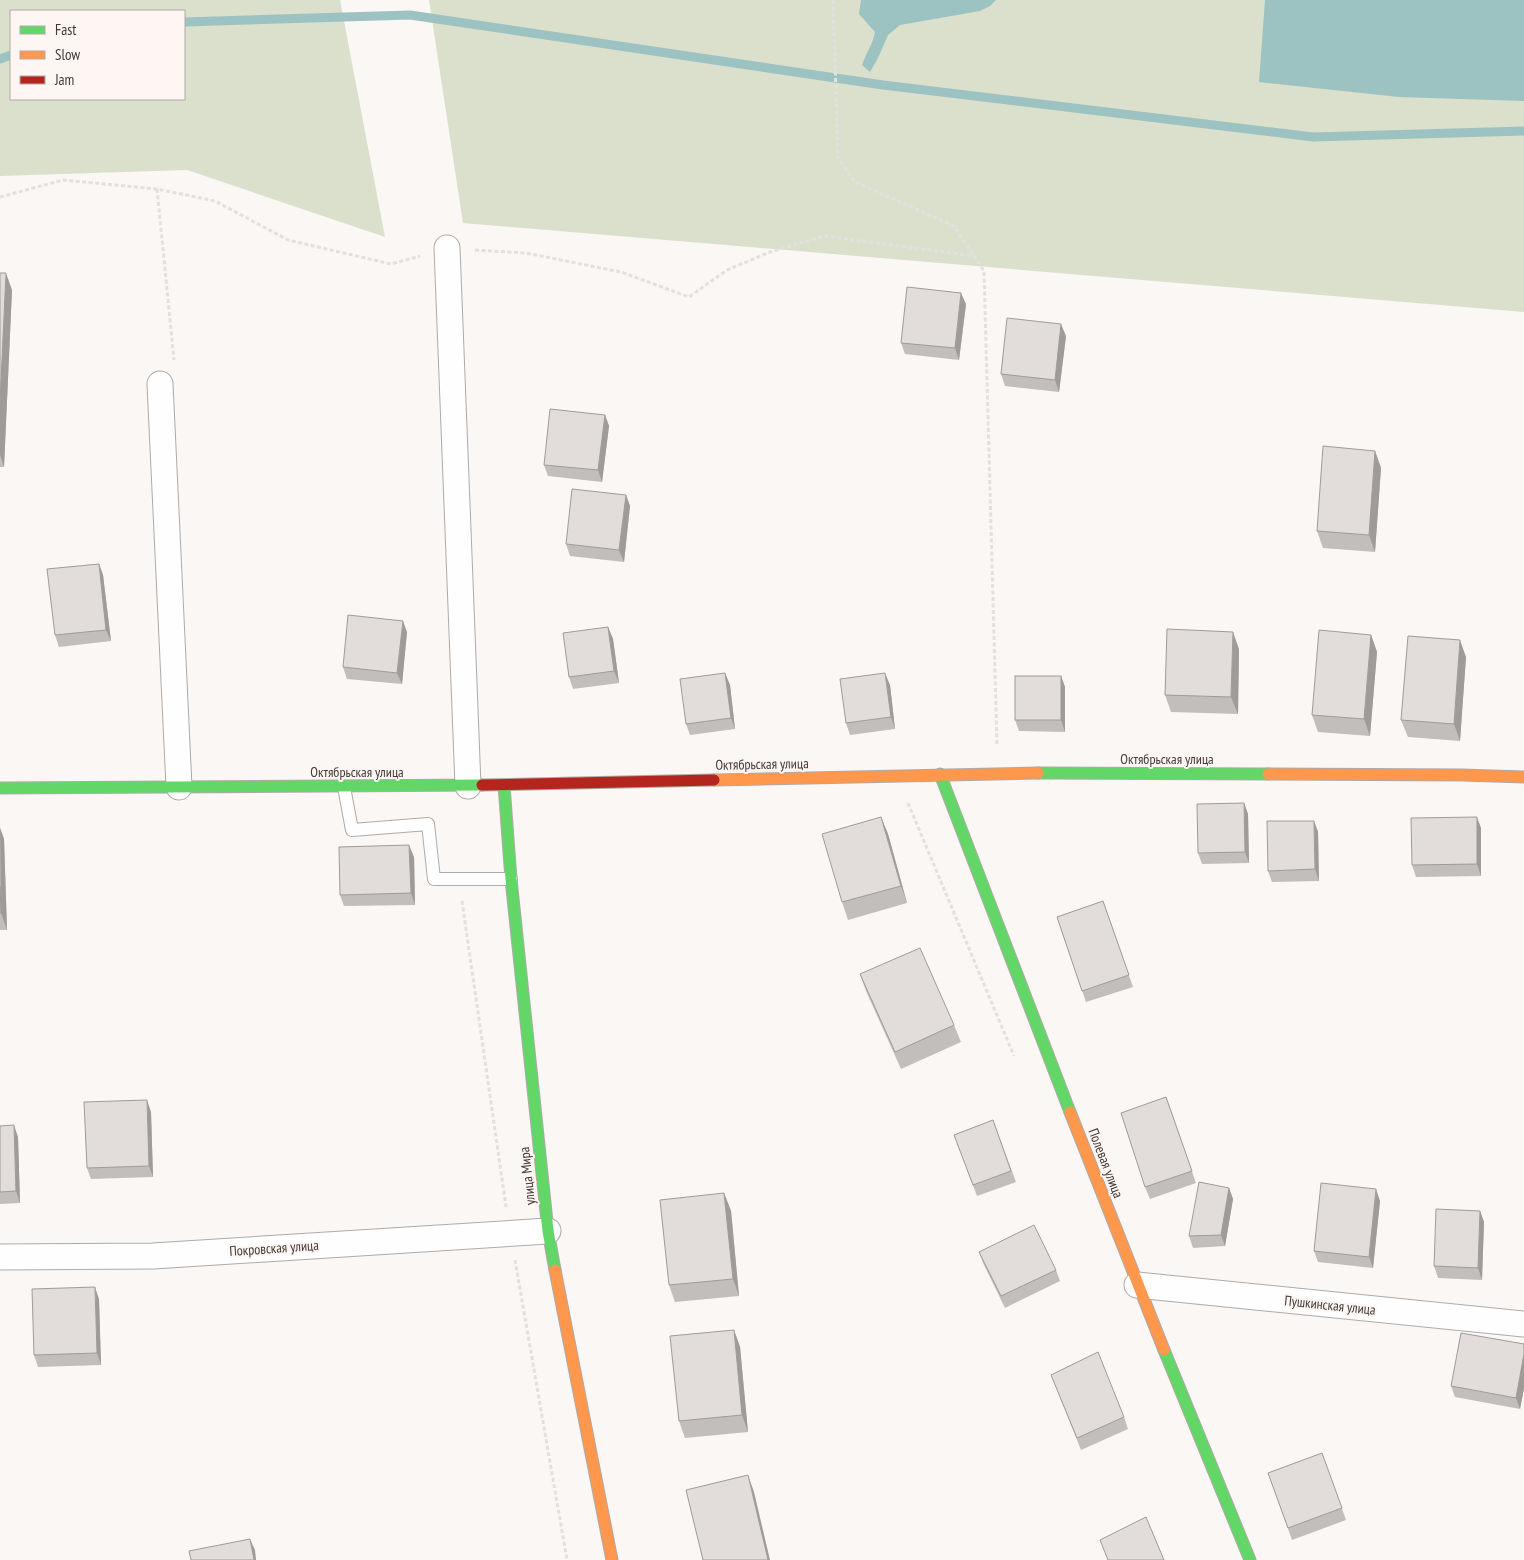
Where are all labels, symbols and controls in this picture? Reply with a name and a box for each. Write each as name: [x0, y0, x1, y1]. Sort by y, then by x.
legend: [10, 10, 185, 100]
text: Fast: [55, 20, 76, 39]
text: Slow: [55, 45, 80, 64]
text: Jam: [54, 70, 74, 89]
street label: Октябрьская улица: [1120, 750, 1214, 768]
street label: Октябрьская улица: [715, 754, 809, 774]
street label: Октябрьская улица: [310, 763, 404, 781]
street label: Полевая улица: [1084, 1126, 1128, 1200]
street label: улица Мира: [515, 1146, 539, 1206]
street label: Покровская улица: [229, 1236, 319, 1260]
street label: Пушкинская улица: [1283, 1291, 1377, 1319]

